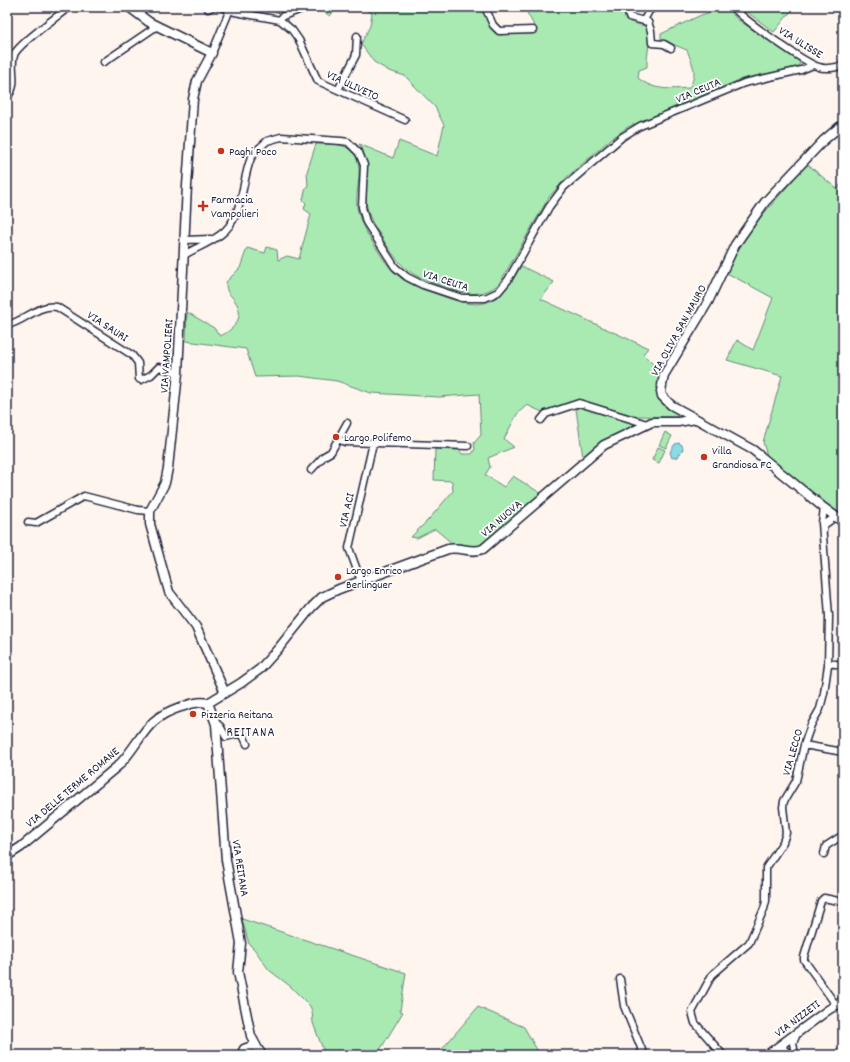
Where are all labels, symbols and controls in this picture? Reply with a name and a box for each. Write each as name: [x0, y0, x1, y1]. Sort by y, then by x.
street label: VIA ULISSE: [775, 23, 826, 64]
street label: VIA ULIVETO: [323, 67, 381, 106]
street label: VIA CEUTA: [673, 74, 724, 108]
place label: Paghi Poco: [229, 144, 277, 161]
marker: Paghi Poco: [216, 146, 226, 156]
place label: Farmacia Vampolieri: [211, 192, 259, 223]
marker: Farmacia Vampolieri: [198, 201, 208, 211]
street label: VIA CEUTA: [420, 266, 471, 297]
street label: VIA OLIVA SAN MAURO: [647, 282, 712, 379]
street label: VIA SAURI: [83, 308, 131, 347]
street label: VIA VAMPOLIERI: [156, 318, 179, 394]
place label: Largo Polifemo: [344, 430, 411, 447]
marker: Largo Polifemo: [331, 432, 341, 442]
place label: Villa Grandiosa FC: [712, 443, 772, 474]
marker: Villa Grandiosa FC: [699, 452, 709, 462]
street label: VIA ACI: [335, 491, 360, 529]
street label: VIA NUOVA: [478, 496, 527, 542]
place label: Largo Enrico Berlinguer: [346, 563, 402, 594]
marker: Largo Enrico Berlinguer: [333, 572, 343, 582]
place label: Pizzeria Reitana: [201, 707, 273, 724]
marker: Pizzeria Reitana: [188, 709, 198, 719]
district label: REITANA: [226, 724, 276, 743]
street label: VIA LECCO: [779, 727, 808, 778]
street label: VIA DELLE TERME ROMANE: [23, 744, 124, 832]
street label: VIA REITANA: [227, 838, 252, 898]
street label: VIA NIZZETI: [772, 996, 824, 1042]

